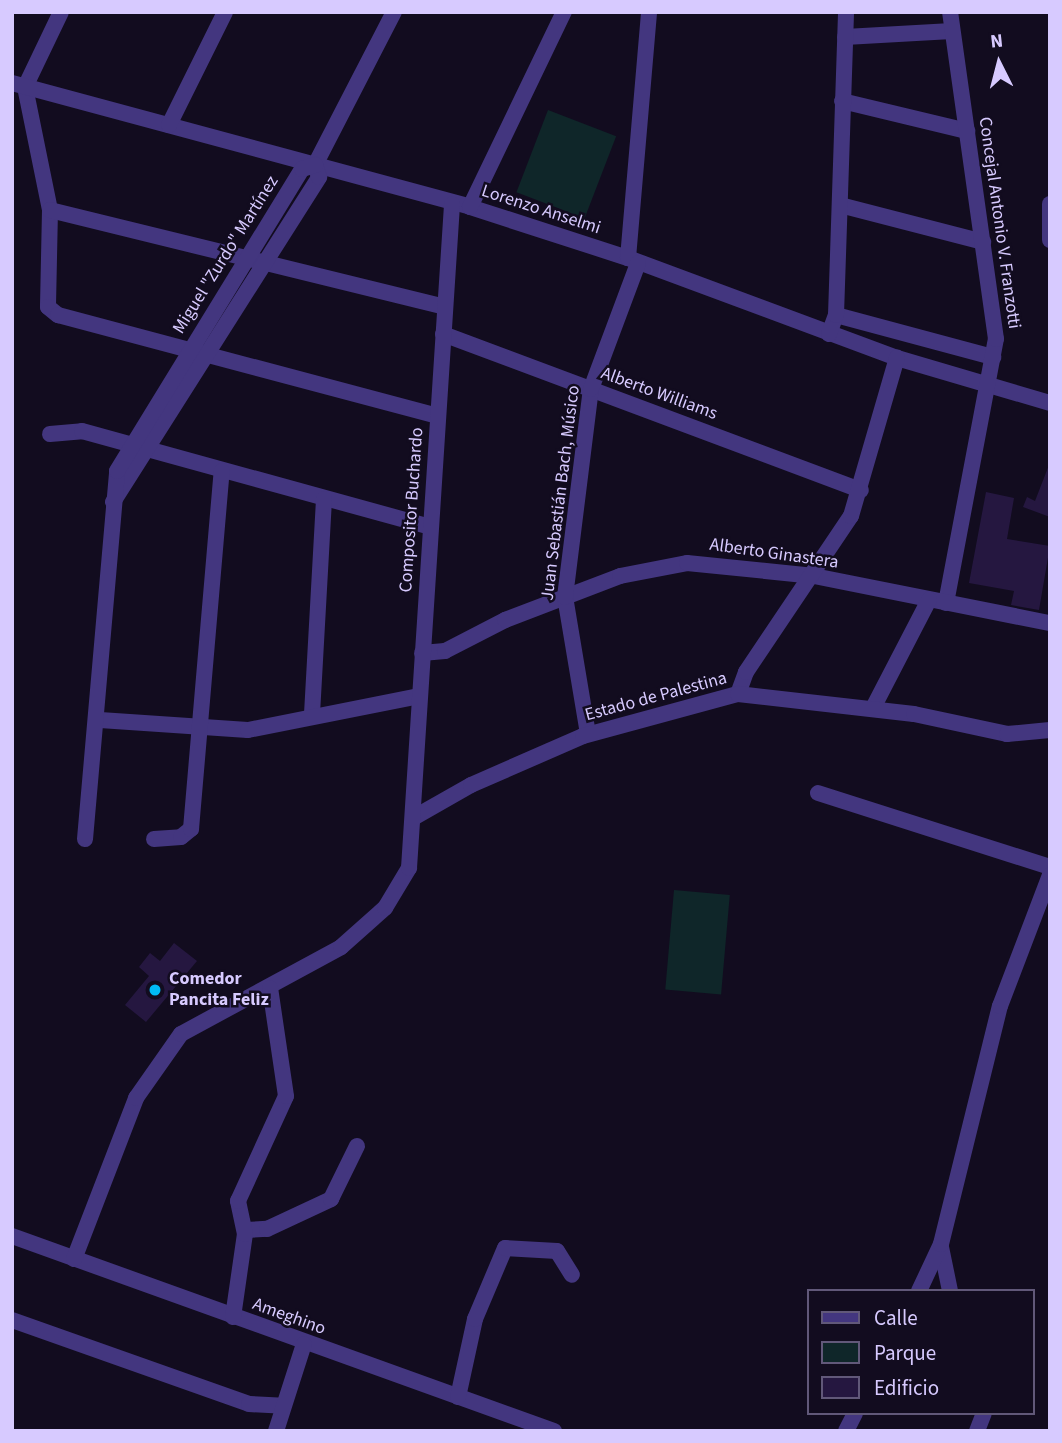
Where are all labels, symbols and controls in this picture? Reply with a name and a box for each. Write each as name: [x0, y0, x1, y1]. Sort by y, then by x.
north arrow: [964, 28, 1034, 98]
text: N: [989, 28, 1004, 56]
street label: Concejal Antonio V. Franzotti: [973, 116, 1025, 330]
street label: Miguel "Zurdo" Martínez: [169, 172, 283, 338]
street label: Lorenzo Anselmi: [479, 181, 603, 239]
street label: Alberto Williams: [598, 363, 720, 425]
street label: Juan Sebastián Bach, Músico: [537, 384, 585, 602]
street label: Compositor Buchardo: [395, 427, 429, 593]
street label: Alberto Ginastera: [708, 534, 840, 574]
street label: Estado de Palestina: [583, 668, 729, 726]
place label: Comedor Pancita Feliz: [169, 969, 269, 1012]
marker: Comedor Pancita Feliz: [147, 982, 163, 998]
legend: [806, 1289, 1034, 1415]
street label: Ameghino: [249, 1294, 329, 1340]
text: Calle: [874, 1303, 918, 1333]
text: Parque: [874, 1338, 936, 1368]
text: Edificio: [874, 1373, 939, 1403]

